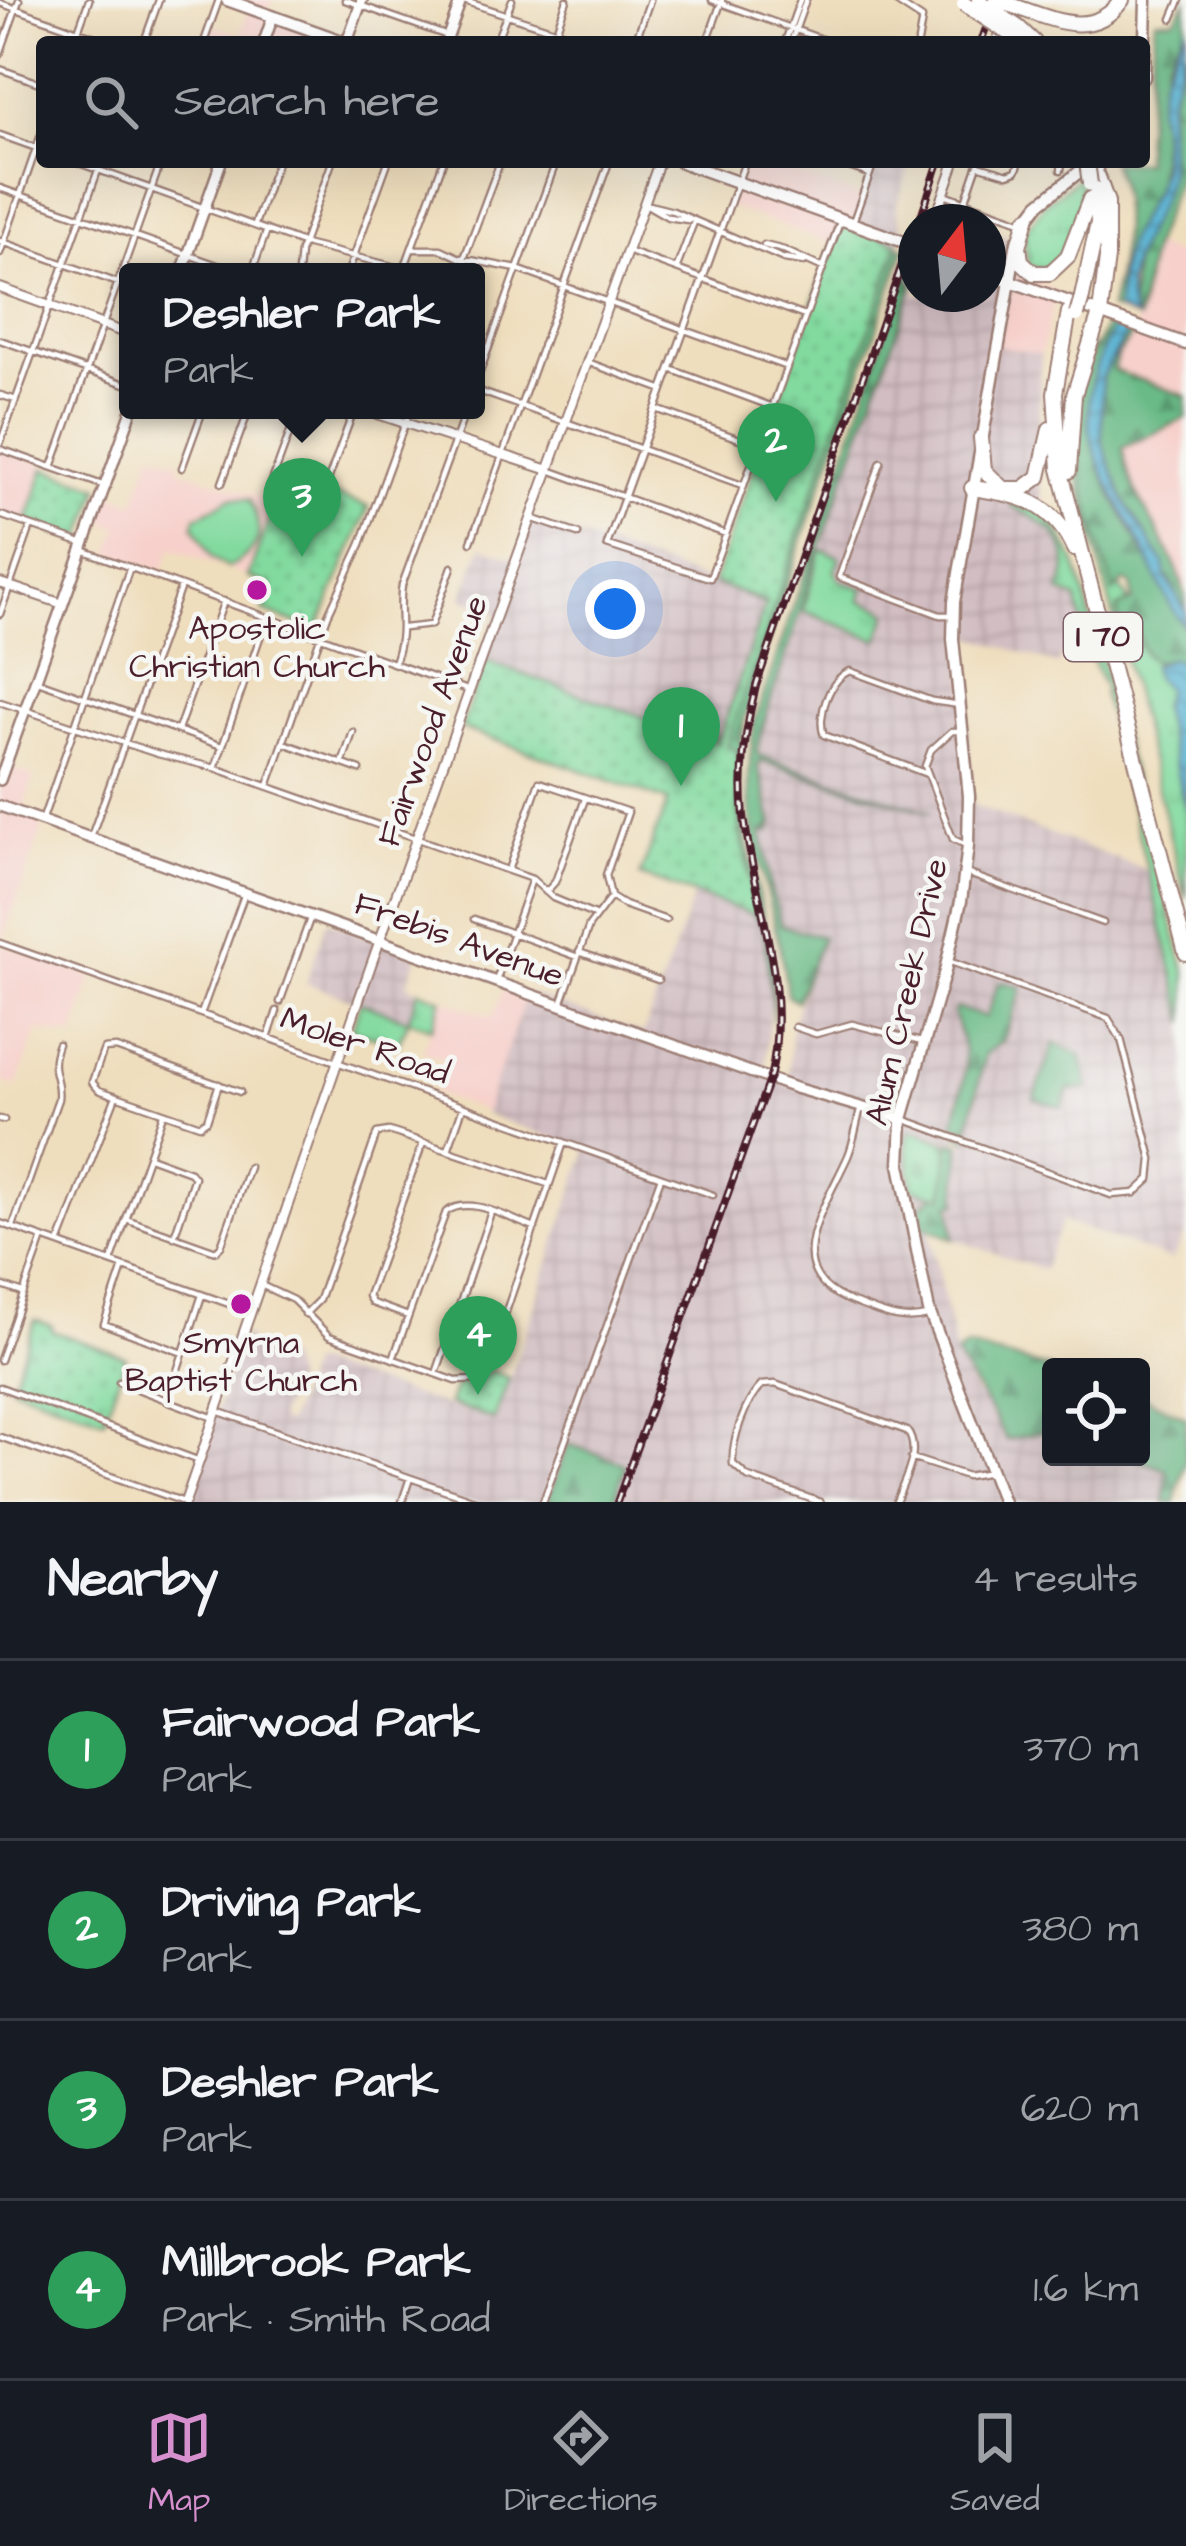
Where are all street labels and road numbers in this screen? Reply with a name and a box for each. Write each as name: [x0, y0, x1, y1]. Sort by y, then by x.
street label: Fairwood Avenue: [366, 589, 500, 853]
road number: I 70: [1064, 613, 1142, 661]
street label: Alum Creek Drive: [854, 854, 960, 1130]
street label: Frebis Avenue: [348, 881, 570, 999]
street label: Moler Road: [274, 996, 456, 1096]

